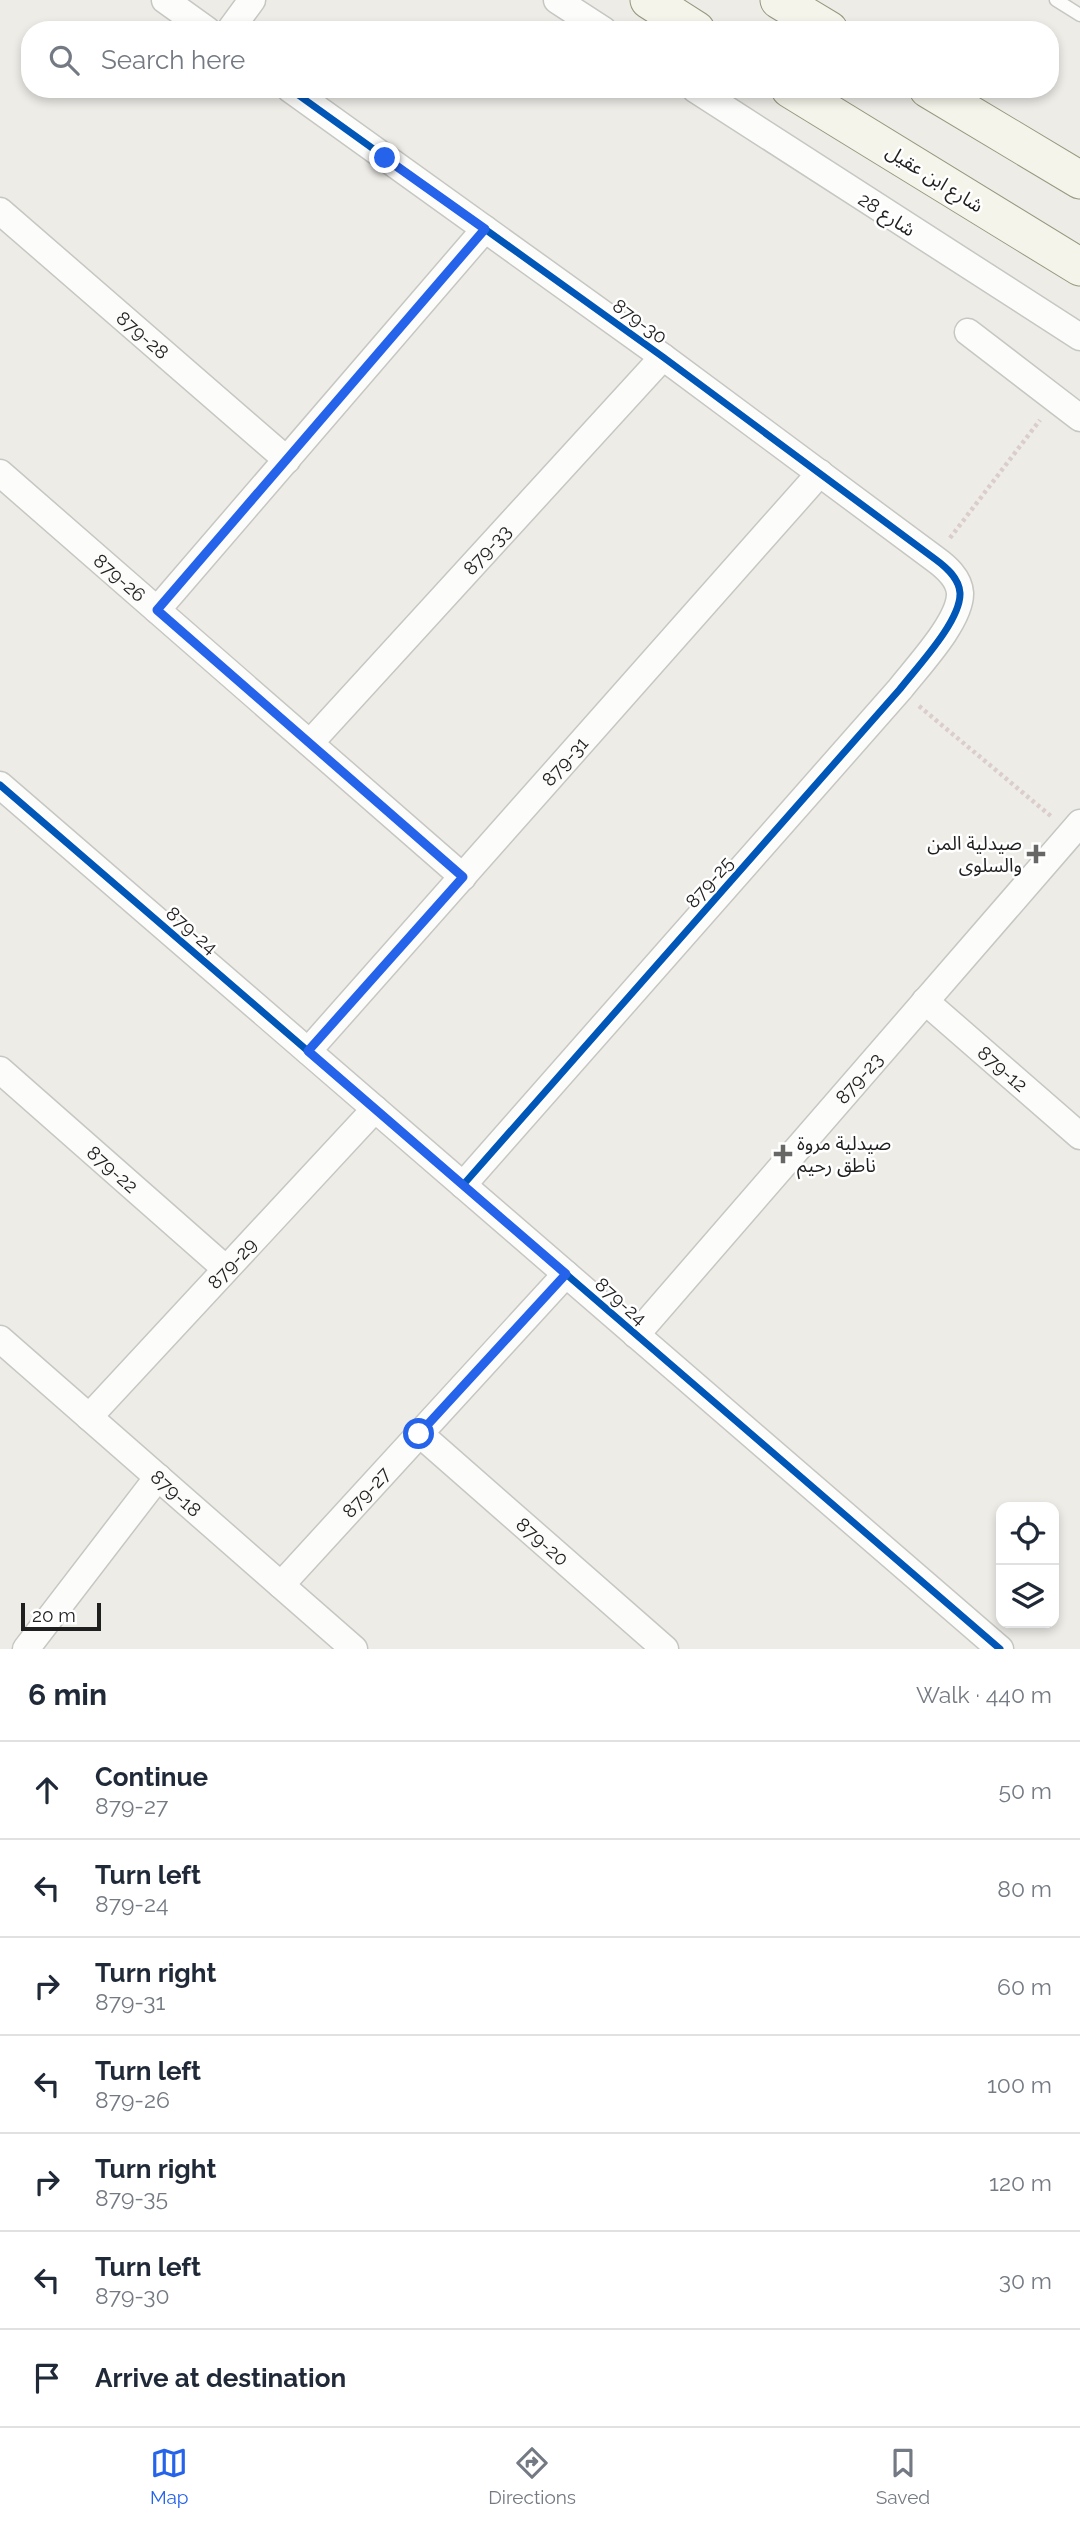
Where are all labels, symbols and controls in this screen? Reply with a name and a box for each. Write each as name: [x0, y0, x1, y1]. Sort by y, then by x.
search box: [21, 21, 1059, 98]
icon: search: [45, 41, 83, 79]
text: Search here: [101, 45, 245, 75]
street label: شارع ابن عقيل: [881, 139, 988, 219]
route end: [369, 142, 400, 173]
street label: شارع 28: [853, 188, 919, 243]
street label: 879-30: [609, 294, 671, 348]
street label: 879-28: [112, 306, 173, 363]
street label: 879-33: [458, 520, 515, 579]
street label: 879-26: [89, 549, 150, 606]
street label: 879-31: [537, 732, 592, 790]
place label: صيدلية المن والسلوى: [927, 832, 1022, 877]
marker: صيدلية المن والسلوى: [1028, 846, 1044, 862]
street label: 879-25: [681, 852, 737, 912]
street label: 879-24: [162, 902, 222, 958]
street label: 879-12: [973, 1041, 1032, 1096]
street label: 879-23: [831, 1048, 887, 1108]
place label: صيدلية مروة ناطق رحيم: [797, 1132, 891, 1180]
street label: 879-22: [83, 1141, 142, 1197]
marker: صيدلية مروة ناطق رحيم: [775, 1146, 791, 1162]
street label: 879-29: [203, 1233, 261, 1293]
street label: 879-24: [591, 1273, 651, 1329]
route start: [403, 1418, 434, 1449]
street label: 879-27: [338, 1462, 395, 1522]
street label: 879-18: [146, 1465, 206, 1521]
map controls: [996, 1502, 1059, 1628]
button: locate: [996, 1502, 1059, 1565]
street label: 879-20: [512, 1513, 573, 1570]
button: layers: [996, 1565, 1059, 1628]
scale bar: [21, 1600, 102, 1632]
text: 20 m: [32, 1604, 76, 1626]
text: 6 min: [28, 1677, 107, 1712]
text: Walk · 440 m: [916, 1681, 1052, 1708]
text: Continue: [95, 1762, 208, 1792]
icon: ahead: [28, 1771, 66, 1809]
text: 50 m: [998, 1777, 1052, 1804]
text: 879-27: [95, 1792, 168, 1819]
text: Turn left: [95, 1860, 201, 1890]
icon: left: [28, 1869, 66, 1907]
text: 80 m: [997, 1875, 1052, 1902]
text: 879-24: [95, 1890, 169, 1917]
text: Turn right: [95, 1958, 216, 1988]
icon: right: [28, 1967, 66, 2005]
text: 60 m: [997, 1973, 1052, 2000]
text: 879-31: [95, 1988, 165, 2015]
text: Turn left: [95, 2056, 201, 2086]
icon: left: [28, 2065, 66, 2103]
text: 100 m: [987, 2071, 1052, 2098]
text: 879-26: [95, 2086, 170, 2113]
text: Turn right: [95, 2154, 216, 2184]
icon: right: [28, 2163, 66, 2201]
text: 120 m: [989, 2169, 1052, 2196]
text: 879-35: [95, 2184, 168, 2211]
text: Turn left: [95, 2252, 201, 2282]
icon: left: [28, 2261, 66, 2299]
text: 30 m: [999, 2267, 1052, 2294]
text: 879-30: [95, 2282, 170, 2309]
icon: arrive: [28, 2359, 66, 2397]
text: Arrive at destination: [95, 2363, 346, 2393]
tab: Map: [150, 2444, 189, 2508]
tab: Directions: [488, 2444, 576, 2508]
tab: Saved: [876, 2444, 930, 2508]

